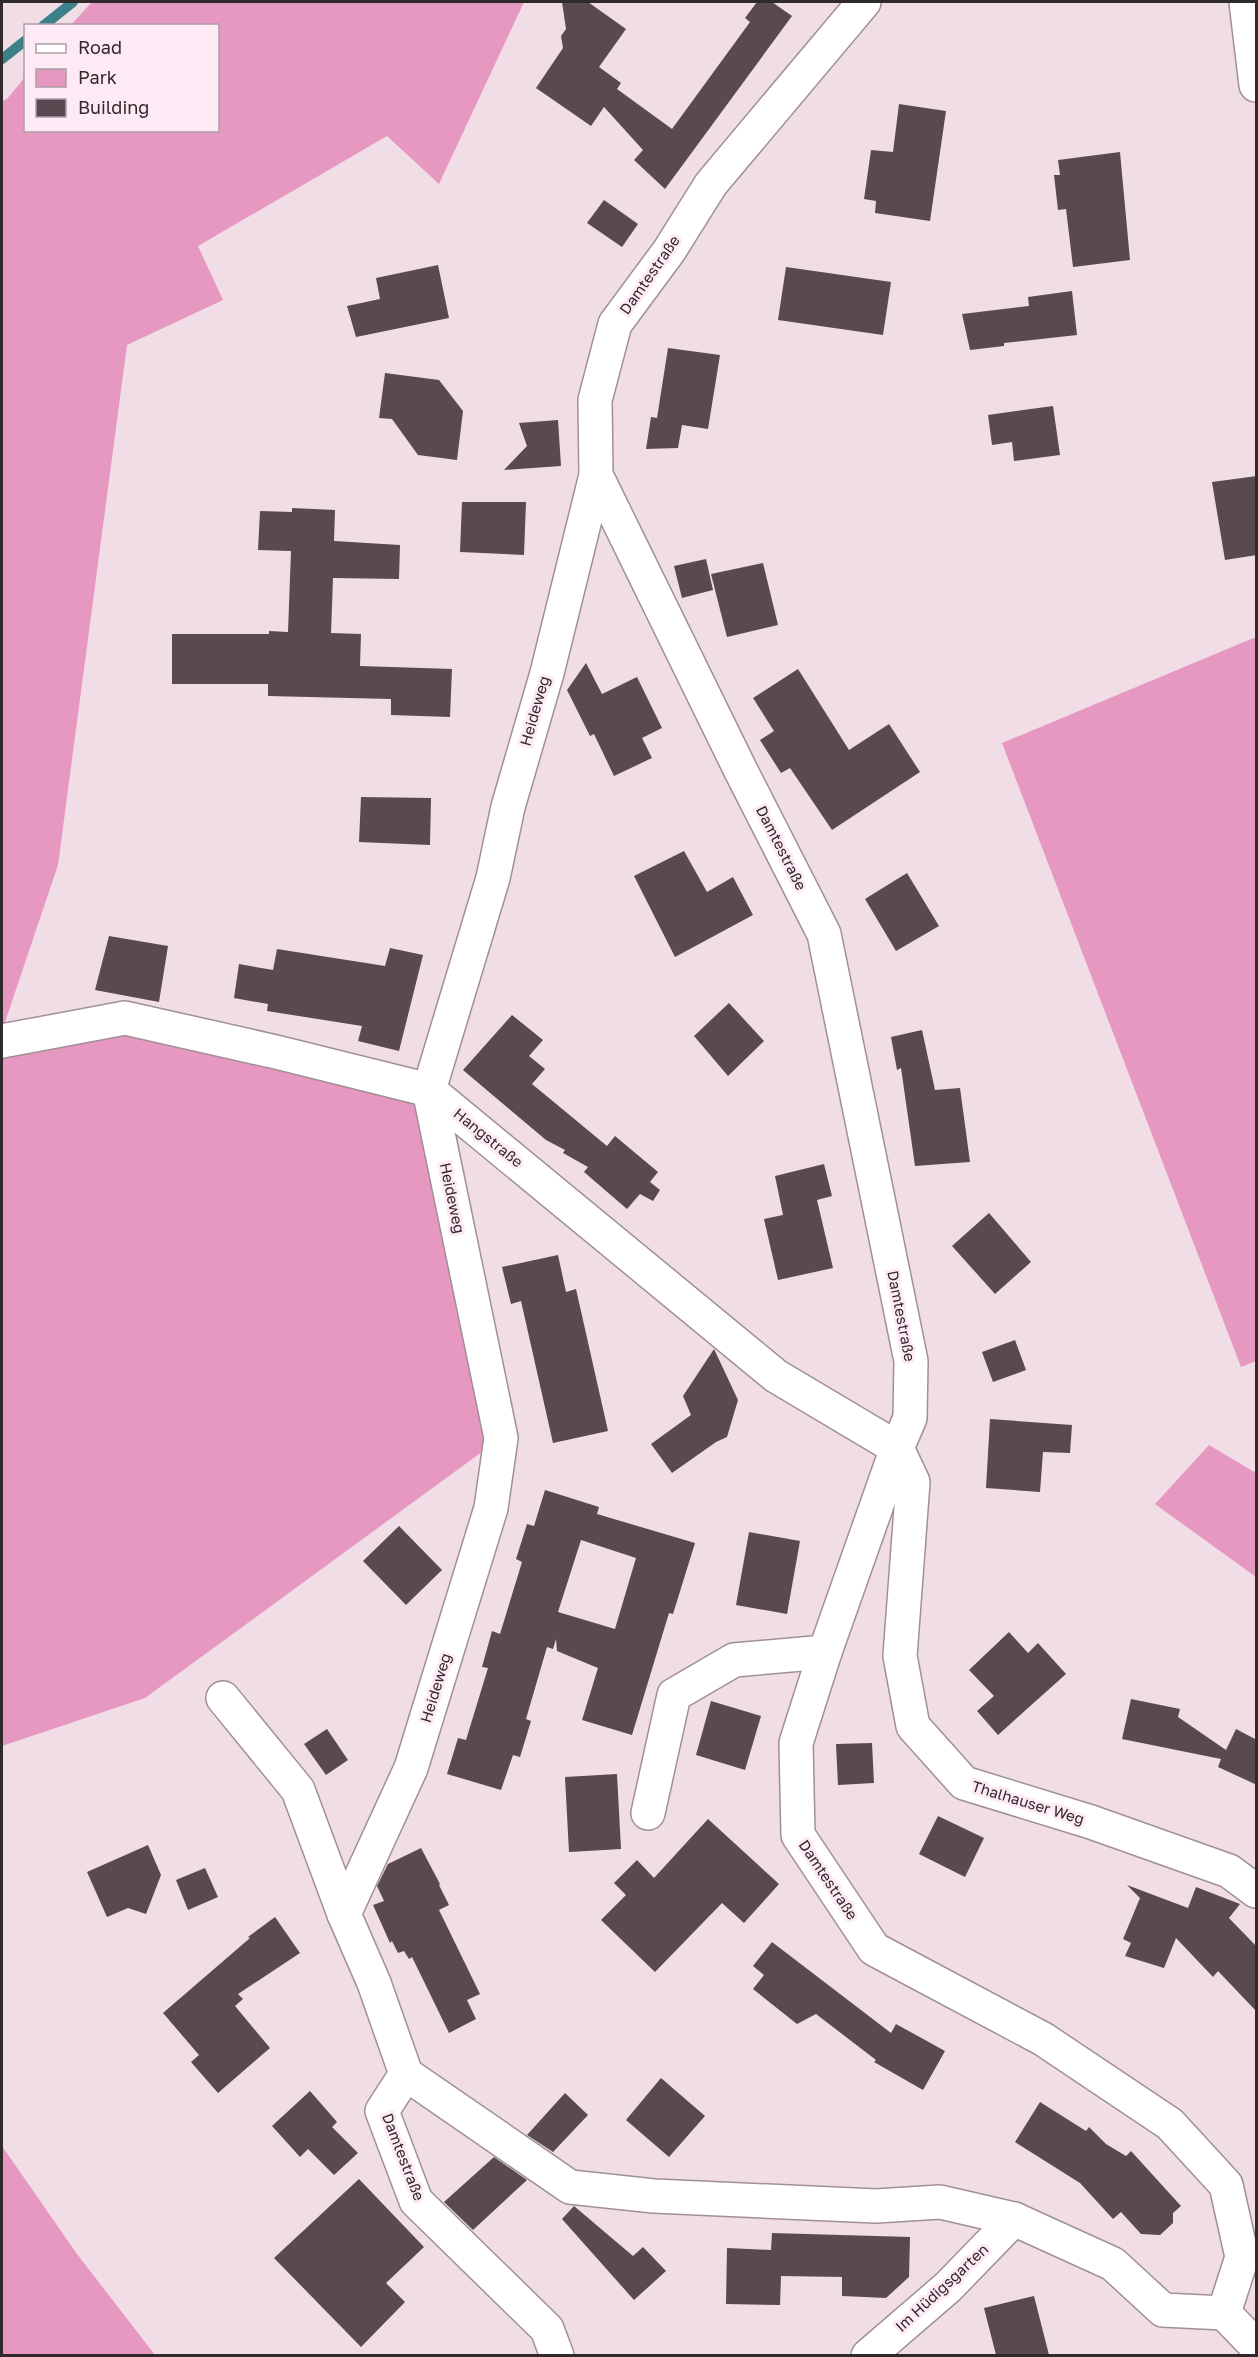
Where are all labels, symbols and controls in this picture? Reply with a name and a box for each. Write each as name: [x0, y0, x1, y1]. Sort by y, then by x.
legend: [24, 24, 219, 132]
text: Road: [78, 36, 122, 58]
text: Park: [78, 66, 117, 88]
text: Building: [78, 96, 149, 118]
street label: Damtestraße: [615, 231, 683, 317]
street label: Heideweg: [515, 674, 553, 748]
street label: Damtestraße: [753, 802, 811, 893]
street label: Hangstraße: [450, 1104, 527, 1171]
street label: Heideweg: [437, 1161, 469, 1235]
street label: Damtestraße: [884, 1269, 920, 1363]
street label: Heideweg: [416, 1651, 454, 1725]
street label: Thalhauser Weg: [970, 1776, 1087, 1828]
street label: Damtestraße: [796, 1836, 862, 1923]
street label: Damtestraße: [379, 2110, 429, 2203]
street label: Im Hüdigsgarten: [891, 2240, 991, 2335]

